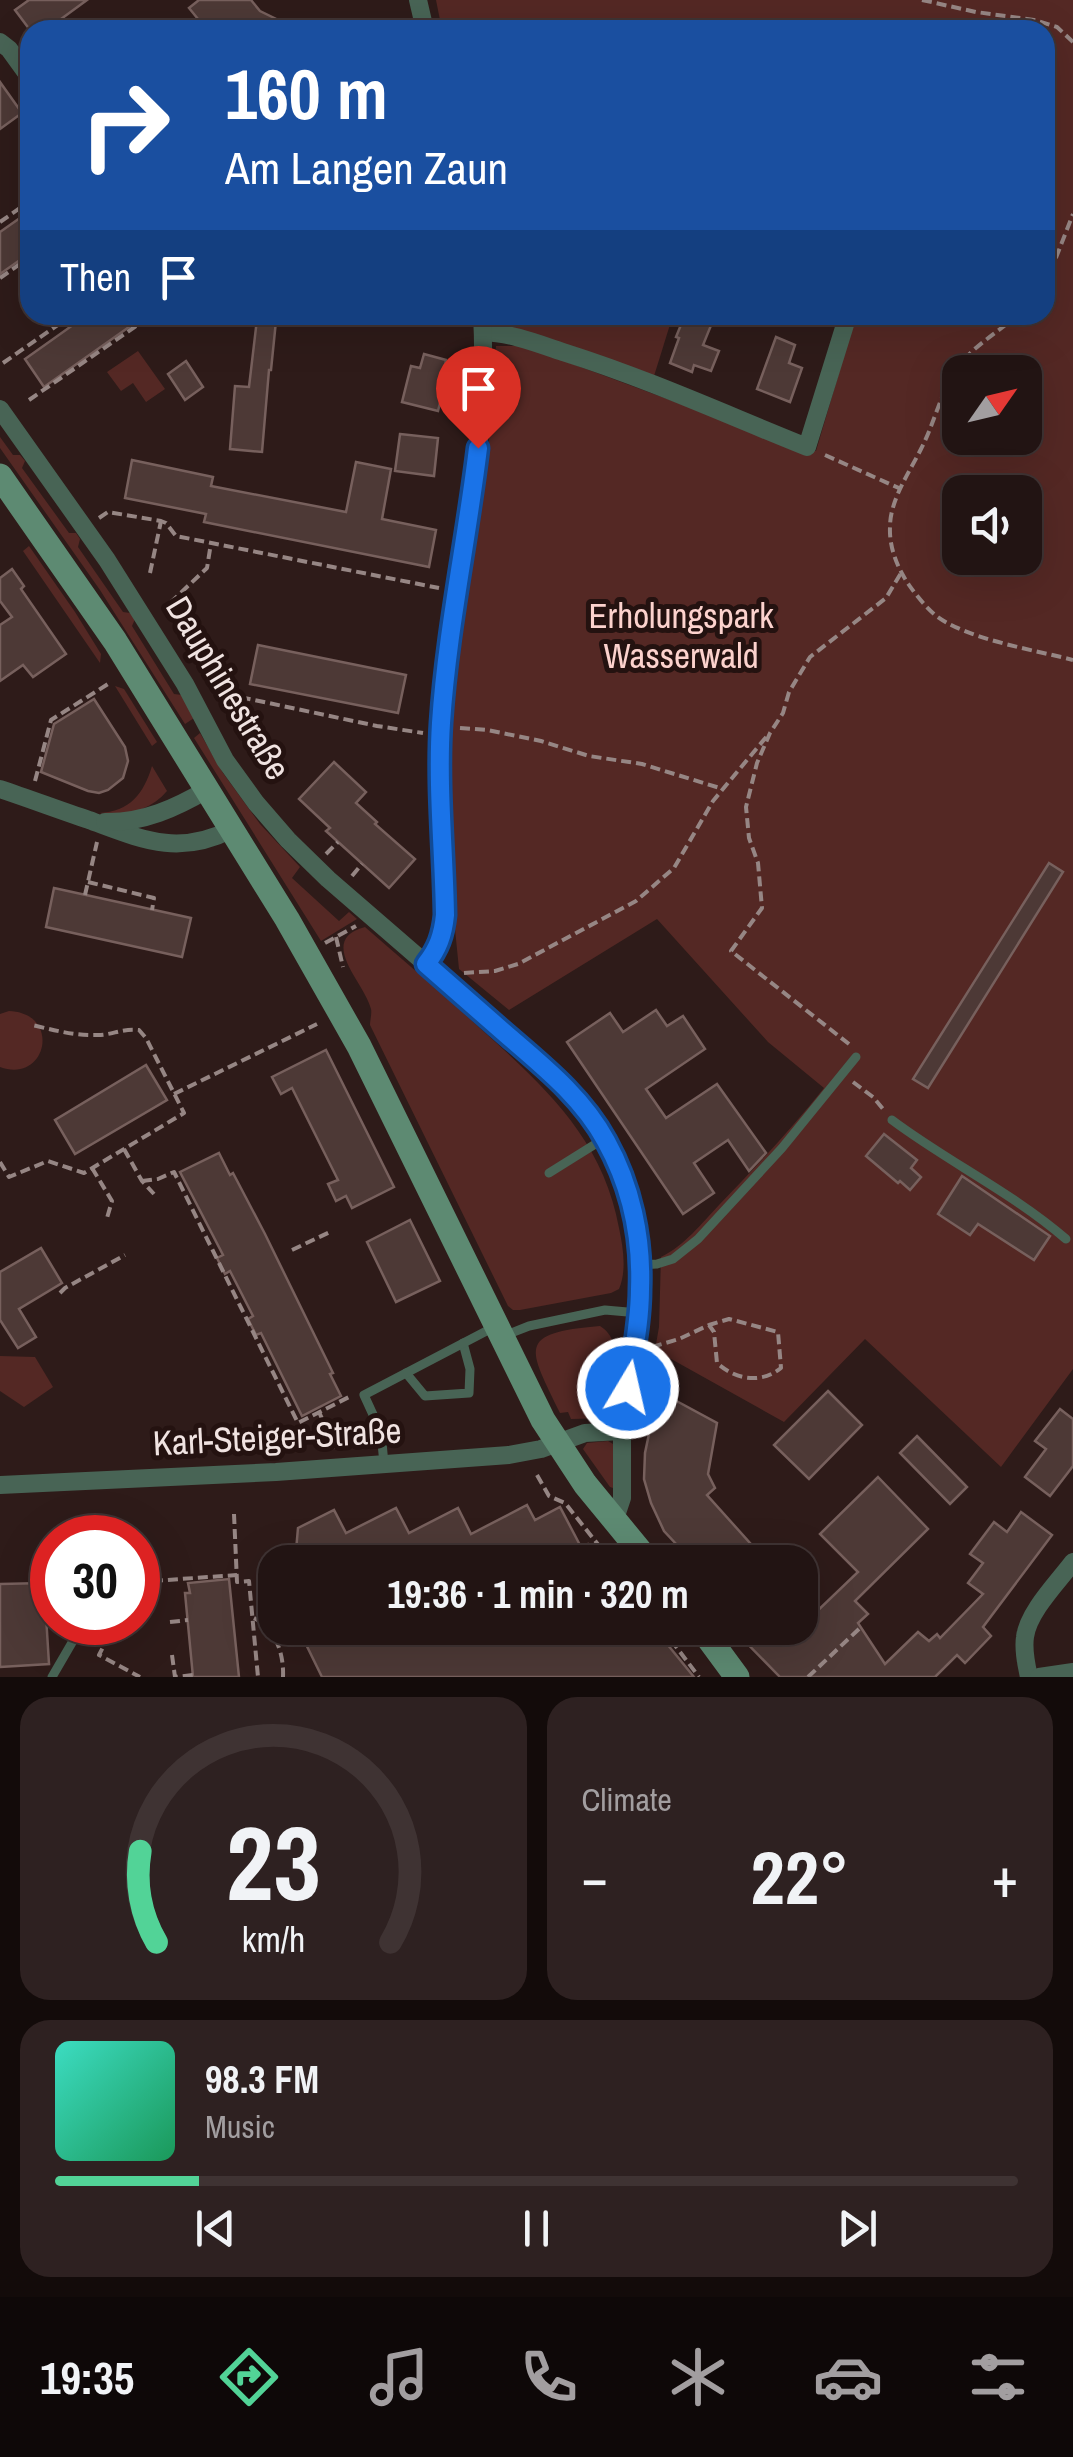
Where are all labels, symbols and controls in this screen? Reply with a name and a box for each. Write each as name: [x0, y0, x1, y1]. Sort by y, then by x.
text: 160 m: [225, 47, 388, 141]
icon: right: [60, 60, 190, 190]
text: Am Langen Zaun: [225, 137, 508, 198]
icon: arrive: [151, 250, 206, 305]
text: Then: [60, 252, 131, 303]
pin: [436, 346, 521, 449]
north arrow: [942, 355, 1042, 455]
map controls: [942, 355, 1042, 575]
icon: arrive: [451, 361, 506, 416]
button: sound: [942, 475, 1042, 575]
street label: Dauphinestraße: [155, 587, 302, 788]
park label: Erholungspark Wasserwald: [588, 592, 774, 679]
position arrow: [576, 1336, 680, 1440]
street label: Karl-Steiger-Straße: [152, 1407, 402, 1466]
speed limit sign: 30: [30, 1515, 160, 1645]
text: 19:36 · 1 min · 320 m: [387, 1569, 689, 1620]
text: Climate: [582, 1778, 672, 1821]
text: 23: [226, 1792, 321, 1932]
text: 22°: [751, 1826, 849, 1927]
text: −: [582, 1840, 608, 1914]
text: +: [992, 1840, 1018, 1914]
text: km/h: [241, 1915, 305, 1963]
text: 98.3 FM: [205, 2054, 319, 2105]
text: Music: [205, 2105, 275, 2148]
icon: previous: [188, 2201, 243, 2256]
icon: pause: [509, 2201, 564, 2256]
icon: next: [830, 2201, 885, 2256]
icon: directions: [214, 2342, 284, 2412]
icon: music: [364, 2342, 434, 2412]
icon: phone: [514, 2342, 584, 2412]
icon: climate: [663, 2342, 733, 2412]
icon: car: [813, 2342, 883, 2412]
icon: filters: [963, 2342, 1033, 2412]
text: 19:35: [40, 2347, 134, 2408]

